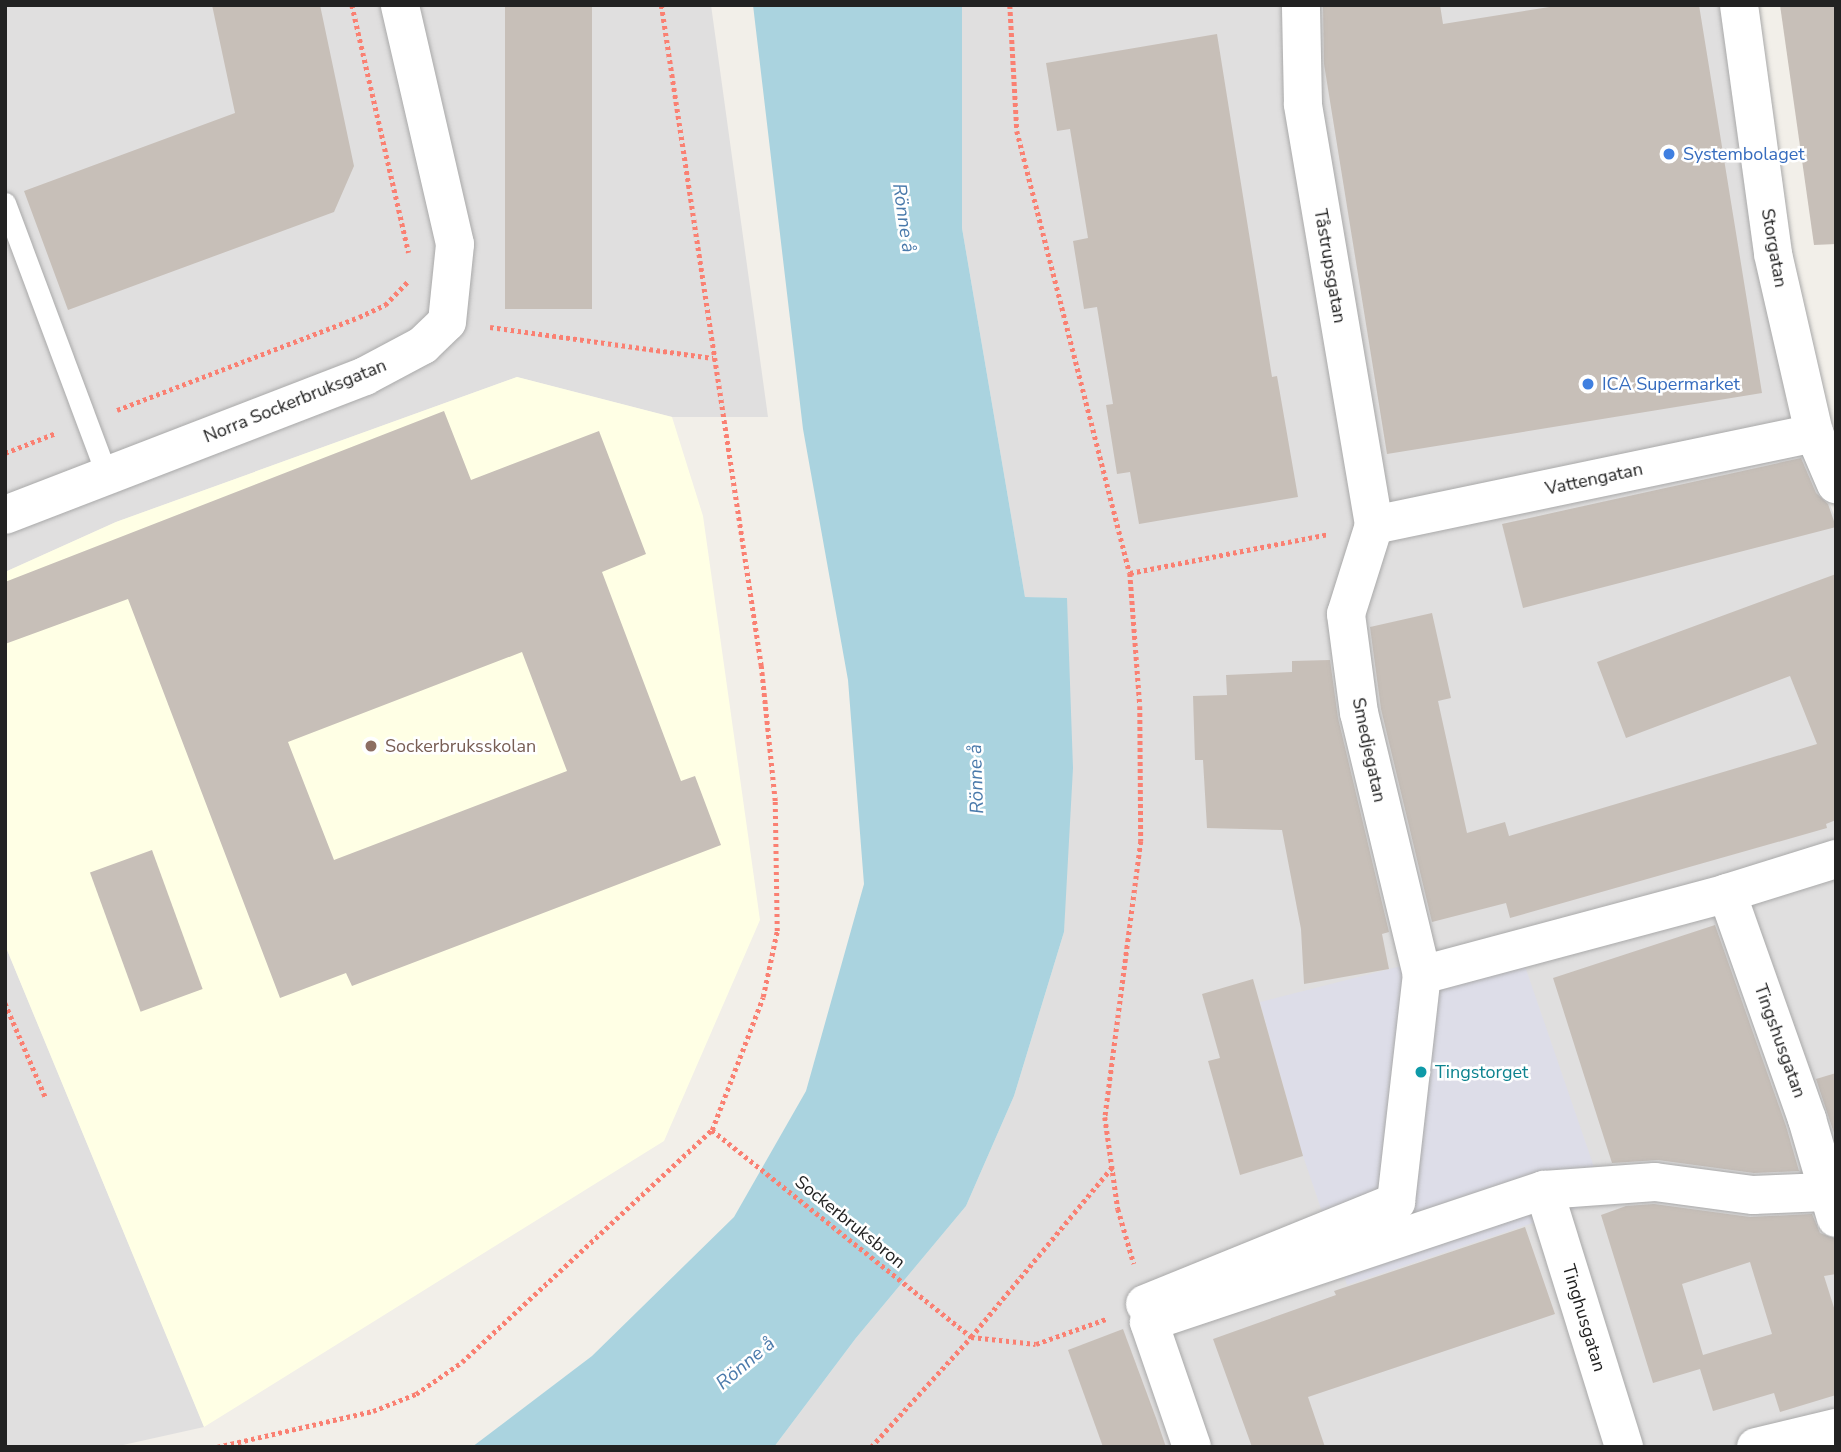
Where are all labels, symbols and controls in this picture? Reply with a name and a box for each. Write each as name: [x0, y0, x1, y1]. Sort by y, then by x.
place label: Systembolaget: [1683, 143, 1805, 165]
marker: Systembolaget: [1661, 146, 1677, 162]
water label: Rönne å: [887, 182, 919, 254]
street label: Tåstrupsgatan: [1309, 207, 1351, 325]
street label: Storgatan: [1756, 207, 1792, 289]
street label: Norra Sockerbruksgatan: [200, 354, 390, 448]
place label: ICA Supermarket: [1602, 373, 1740, 395]
marker: ICA Supermarket: [1580, 376, 1596, 392]
street label: Vattengatan: [1543, 458, 1645, 500]
street label: Smedjegatan: [1347, 696, 1391, 804]
place label: Sockerbruksskolan: [385, 735, 536, 757]
marker: Sockerbruksskolan: [363, 738, 379, 754]
water label: Rönne å: [964, 744, 990, 814]
street label: Tingshusgatan: [1749, 981, 1811, 1101]
place label: Tingstorget: [1435, 1061, 1528, 1083]
marker: Tingstorget: [1413, 1064, 1429, 1080]
street label: Sockerbruksbron: [790, 1171, 910, 1273]
street label: Tinghusgatan: [1557, 1262, 1611, 1374]
water label: Rönne å: [712, 1333, 780, 1395]

